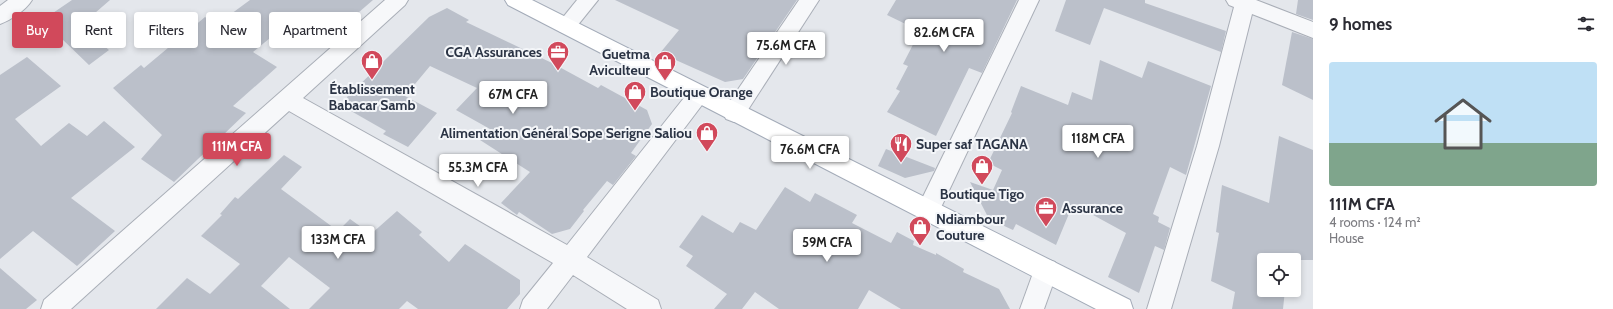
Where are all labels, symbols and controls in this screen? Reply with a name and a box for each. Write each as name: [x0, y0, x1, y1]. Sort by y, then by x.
chip: Buy: [12, 12, 63, 48]
chip: Rent: [71, 12, 126, 48]
chip: Filters: [134, 12, 198, 48]
chip: New: [206, 12, 261, 48]
chip: Apartment: [269, 12, 361, 48]
icon: filters: [1575, 13, 1597, 35]
text: 9 homes: [1329, 14, 1392, 34]
pin: 82.6M CFA: [898, 19, 990, 53]
text: 82.6M CFA: [914, 24, 974, 40]
pin: 75.6M CFA: [740, 32, 832, 66]
text: 75.6M CFA: [756, 37, 816, 53]
office icon: CGA Assurances: [545, 39, 571, 72]
place label: CGA Assurances: [445, 43, 542, 61]
place label: Guetma Aviculteur: [589, 45, 650, 79]
shop icon: Établissement Babacar Samb: [359, 48, 385, 81]
shop icon: Guetma Aviculteur: [652, 49, 678, 82]
shop icon: Boutique Orange: [622, 79, 648, 112]
place label: Établissement Babacar Samb: [328, 80, 416, 114]
pin: 67M CFA: [476, 81, 550, 115]
place label: Boutique Orange: [650, 83, 753, 101]
text: 67M CFA: [488, 86, 538, 102]
icon: home: [1427, 88, 1499, 160]
shop icon: Alimentation Général Sope Serigne Saliou: [694, 120, 720, 153]
place label: Alimentation Général Sope Serigne Saliou: [440, 124, 692, 142]
pin: 118M CFA: [1057, 125, 1139, 159]
text: 118M CFA: [1071, 130, 1125, 146]
restaurant icon: Super saf TAGANA: [888, 131, 914, 164]
pin: 111M CFA: [196, 133, 278, 167]
place label: Super saf TAGANA: [916, 135, 1028, 153]
pin: 76.6M CFA: [764, 136, 856, 170]
text: 111M CFA: [212, 138, 262, 154]
text: 76.6M CFA: [780, 141, 840, 157]
shop icon: Boutique Tigo: [969, 153, 995, 186]
pin: 55.3M CFA: [432, 154, 524, 188]
text: 55.3M CFA: [448, 159, 508, 175]
place label: Boutique Tigo: [940, 185, 1024, 203]
text: 111M CFA: [1329, 194, 1395, 214]
office icon: Assurance: [1033, 195, 1059, 228]
place label: Assurance: [1062, 199, 1123, 217]
place label: Ndiambour Couture: [936, 210, 1005, 244]
shop icon: Ndiambour Couture: [907, 214, 933, 247]
text: 4 rooms · 124 m²: [1329, 214, 1421, 230]
pin: 133M CFA: [297, 226, 379, 260]
pin: 59M CFA: [790, 229, 864, 263]
text: House: [1329, 230, 1364, 246]
text: 133M CFA: [311, 231, 365, 247]
text: 59M CFA: [802, 234, 852, 250]
map controls: [1257, 253, 1301, 297]
button: locate: [1257, 253, 1301, 297]

